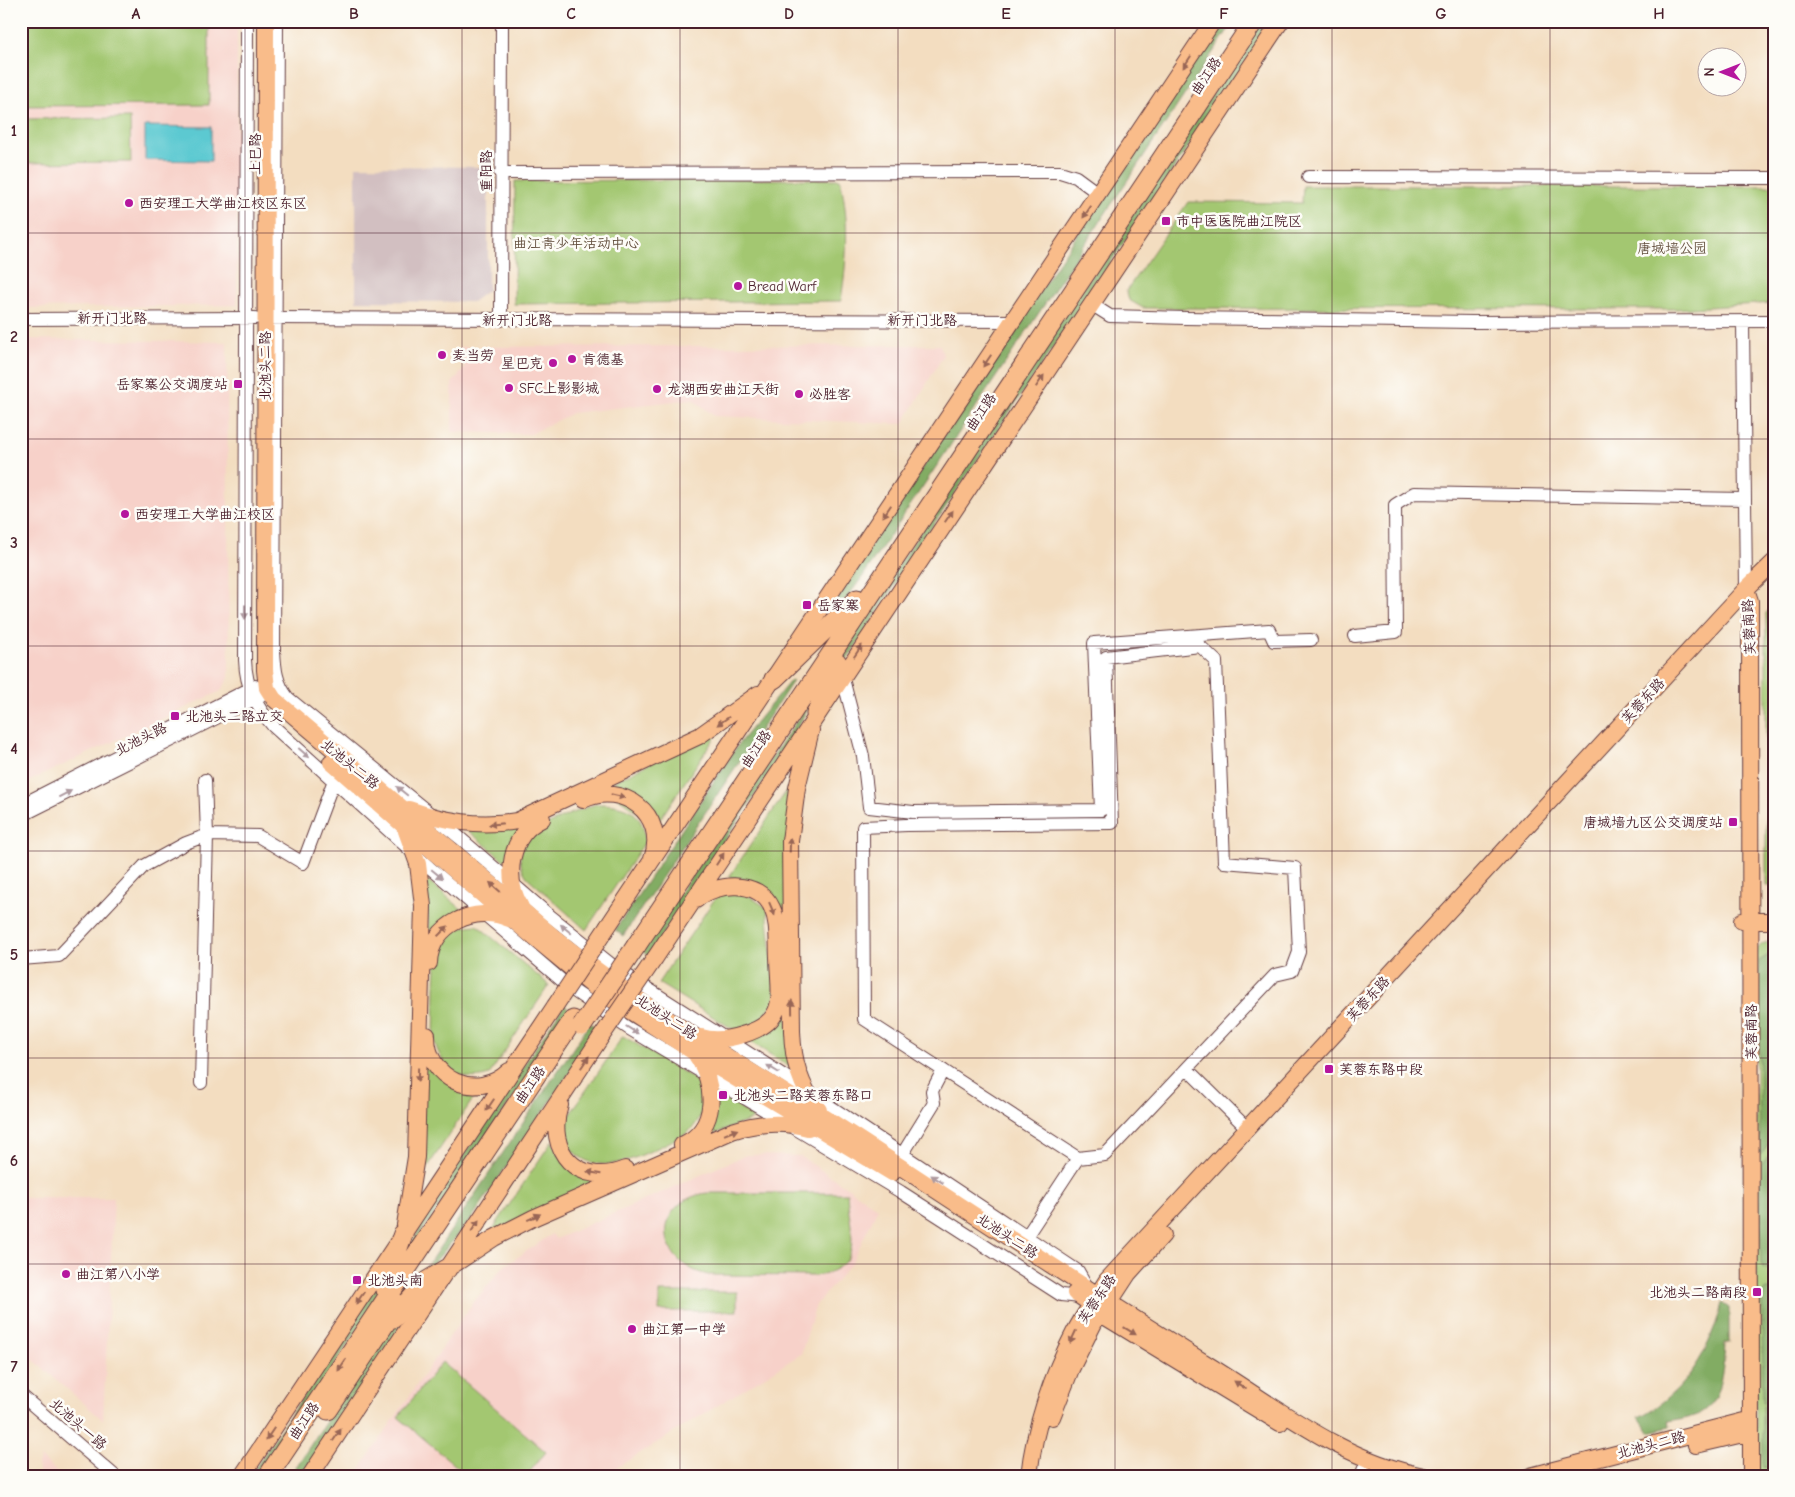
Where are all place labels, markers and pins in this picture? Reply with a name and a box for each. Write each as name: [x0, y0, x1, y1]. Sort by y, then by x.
place label: 西安理工大学曲江校区东区: [139, 195, 307, 212]
marker: 西安理工大学曲江校区东区: [123, 197, 135, 209]
place label: 市中医医院曲江院区: [1176, 213, 1302, 230]
marker: 市中医医院曲江院区: [1160, 215, 1172, 227]
place label: Bread Warf: [748, 278, 817, 295]
marker: Bread Warf: [732, 280, 744, 292]
place label: 麦当劳: [452, 347, 494, 364]
marker: 麦当劳: [436, 349, 448, 361]
place label: 肯德基: [582, 351, 624, 368]
marker: 肯德基: [566, 353, 578, 365]
place label: 星巴克: [501, 355, 543, 372]
marker: 星巴克: [547, 357, 559, 369]
place label: 岳家寨公交调度站: [116, 376, 228, 393]
marker: 岳家寨公交调度站: [232, 378, 244, 390]
place label: SFC上影影城: [519, 380, 599, 397]
place label: 龙湖西安曲江天街: [667, 381, 779, 398]
marker: SFC上影影城: [503, 382, 515, 394]
marker: 龙湖西安曲江天街: [651, 383, 663, 395]
place label: 必胜客: [809, 386, 851, 403]
marker: 必胜客: [793, 388, 805, 400]
place label: 西安理工大学曲江校区: [135, 506, 275, 523]
marker: 西安理工大学曲江校区: [119, 508, 131, 520]
place label: 岳家寨: [817, 597, 859, 614]
marker: 岳家寨: [801, 599, 813, 611]
place label: 北池头二路立交: [185, 708, 283, 725]
marker: 北池头二路立交: [169, 710, 181, 722]
place label: 唐城墙九区公交调度站: [1583, 814, 1723, 831]
marker: 唐城墙九区公交调度站: [1727, 816, 1739, 828]
place label: 芙蓉东路中段: [1339, 1061, 1423, 1078]
marker: 芙蓉东路中段: [1323, 1063, 1335, 1075]
place label: 北池头二路芙蓉东路口: [733, 1087, 873, 1104]
marker: 北池头二路芙蓉东路口: [717, 1089, 729, 1101]
place label: 曲江第八小学: [76, 1266, 160, 1283]
marker: 曲江第八小学: [60, 1268, 72, 1280]
place label: 北池头南: [367, 1272, 423, 1289]
marker: 北池头南: [351, 1274, 363, 1286]
place label: 北池头二路南段: [1649, 1284, 1747, 1301]
marker: 北池头二路南段: [1751, 1286, 1763, 1298]
place label: 曲江第一中学: [642, 1321, 726, 1338]
marker: 曲江第一中学: [626, 1323, 638, 1335]

